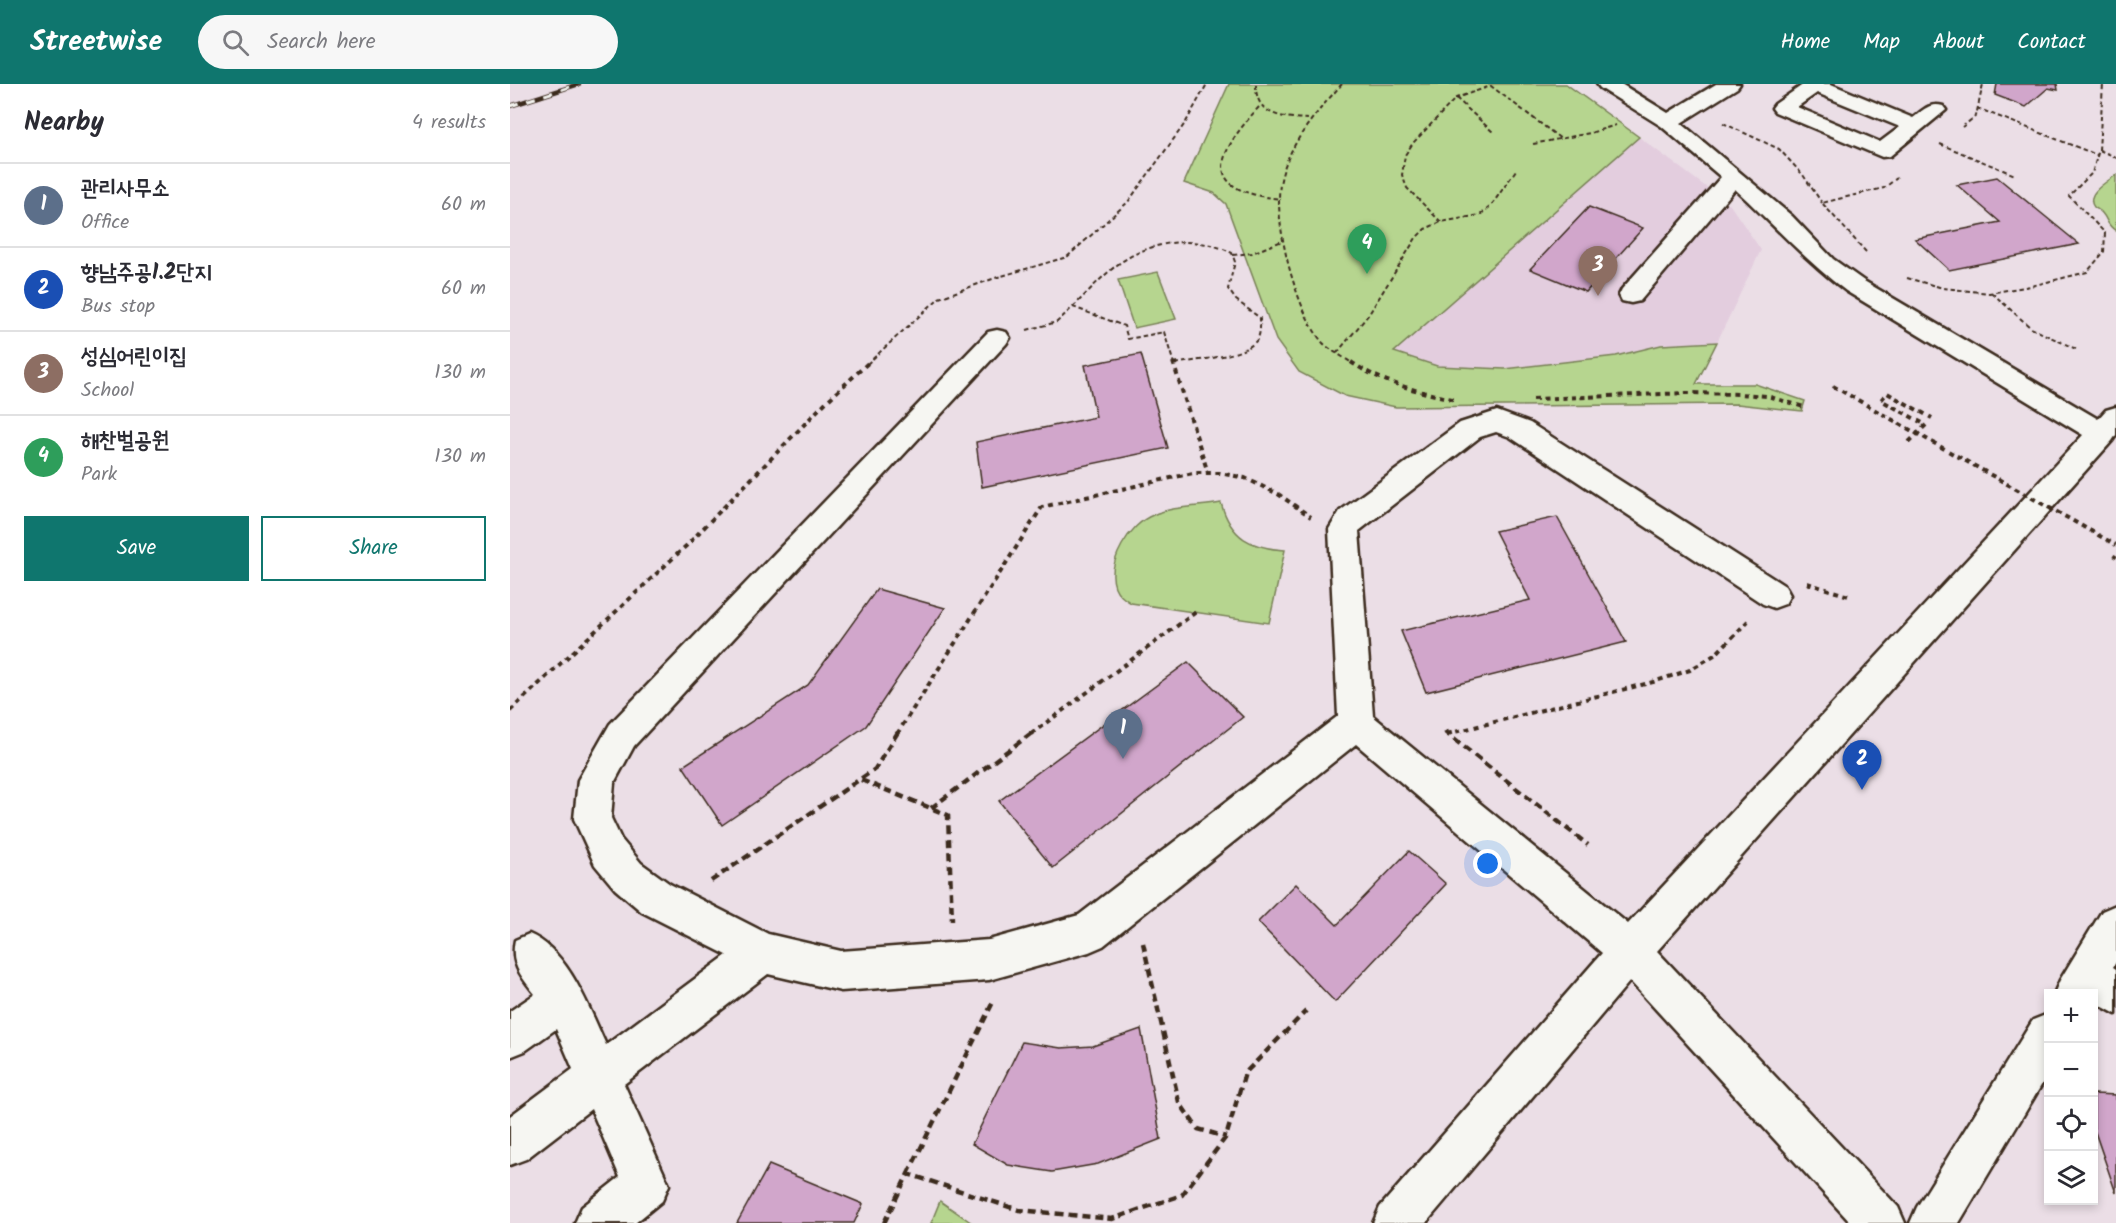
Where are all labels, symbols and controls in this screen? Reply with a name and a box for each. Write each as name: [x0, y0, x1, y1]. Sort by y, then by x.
search box: [198, 15, 618, 69]
text: Streetwise: [30, 20, 162, 65]
text: Search here: [267, 25, 376, 60]
icon: search: [219, 26, 252, 59]
text: Home: [1781, 26, 1830, 59]
text: Map: [1863, 26, 1900, 59]
text: About: [1933, 26, 1984, 59]
text: Contact: [2017, 26, 2086, 59]
text: Nearby: [24, 102, 104, 144]
text: 4 results: [412, 107, 486, 139]
text: 관리사무소: [81, 172, 170, 207]
text: 1: [40, 189, 47, 221]
text: 60 m: [441, 189, 486, 221]
text: Office: [81, 207, 129, 239]
pin: 4: [1348, 224, 1386, 274]
pin: 3: [1578, 246, 1618, 296]
text: 향남주공1.2단지: [81, 256, 212, 291]
text: 2: [38, 273, 49, 305]
text: 60 m: [441, 273, 486, 305]
text: Bus stop: [81, 291, 155, 323]
text: 성심어린이집: [81, 340, 187, 375]
text: 3: [38, 357, 49, 389]
text: 130 m: [434, 357, 486, 389]
text: School: [81, 375, 134, 407]
text: 해찬벌공원: [81, 424, 170, 459]
text: 4: [38, 441, 49, 473]
text: 130 m: [434, 441, 486, 473]
text: Park: [81, 459, 117, 491]
button: Save: [24, 516, 249, 581]
button: Share: [261, 516, 486, 581]
pin: 1: [1104, 710, 1142, 759]
pin: 2: [1842, 740, 1882, 790]
your location: [1473, 849, 1502, 878]
map controls: [2044, 989, 2098, 1205]
button: +: [2044, 989, 2098, 1043]
button: −: [2044, 1043, 2098, 1097]
button: locate: [2044, 1097, 2098, 1151]
button: layers: [2044, 1151, 2098, 1205]

